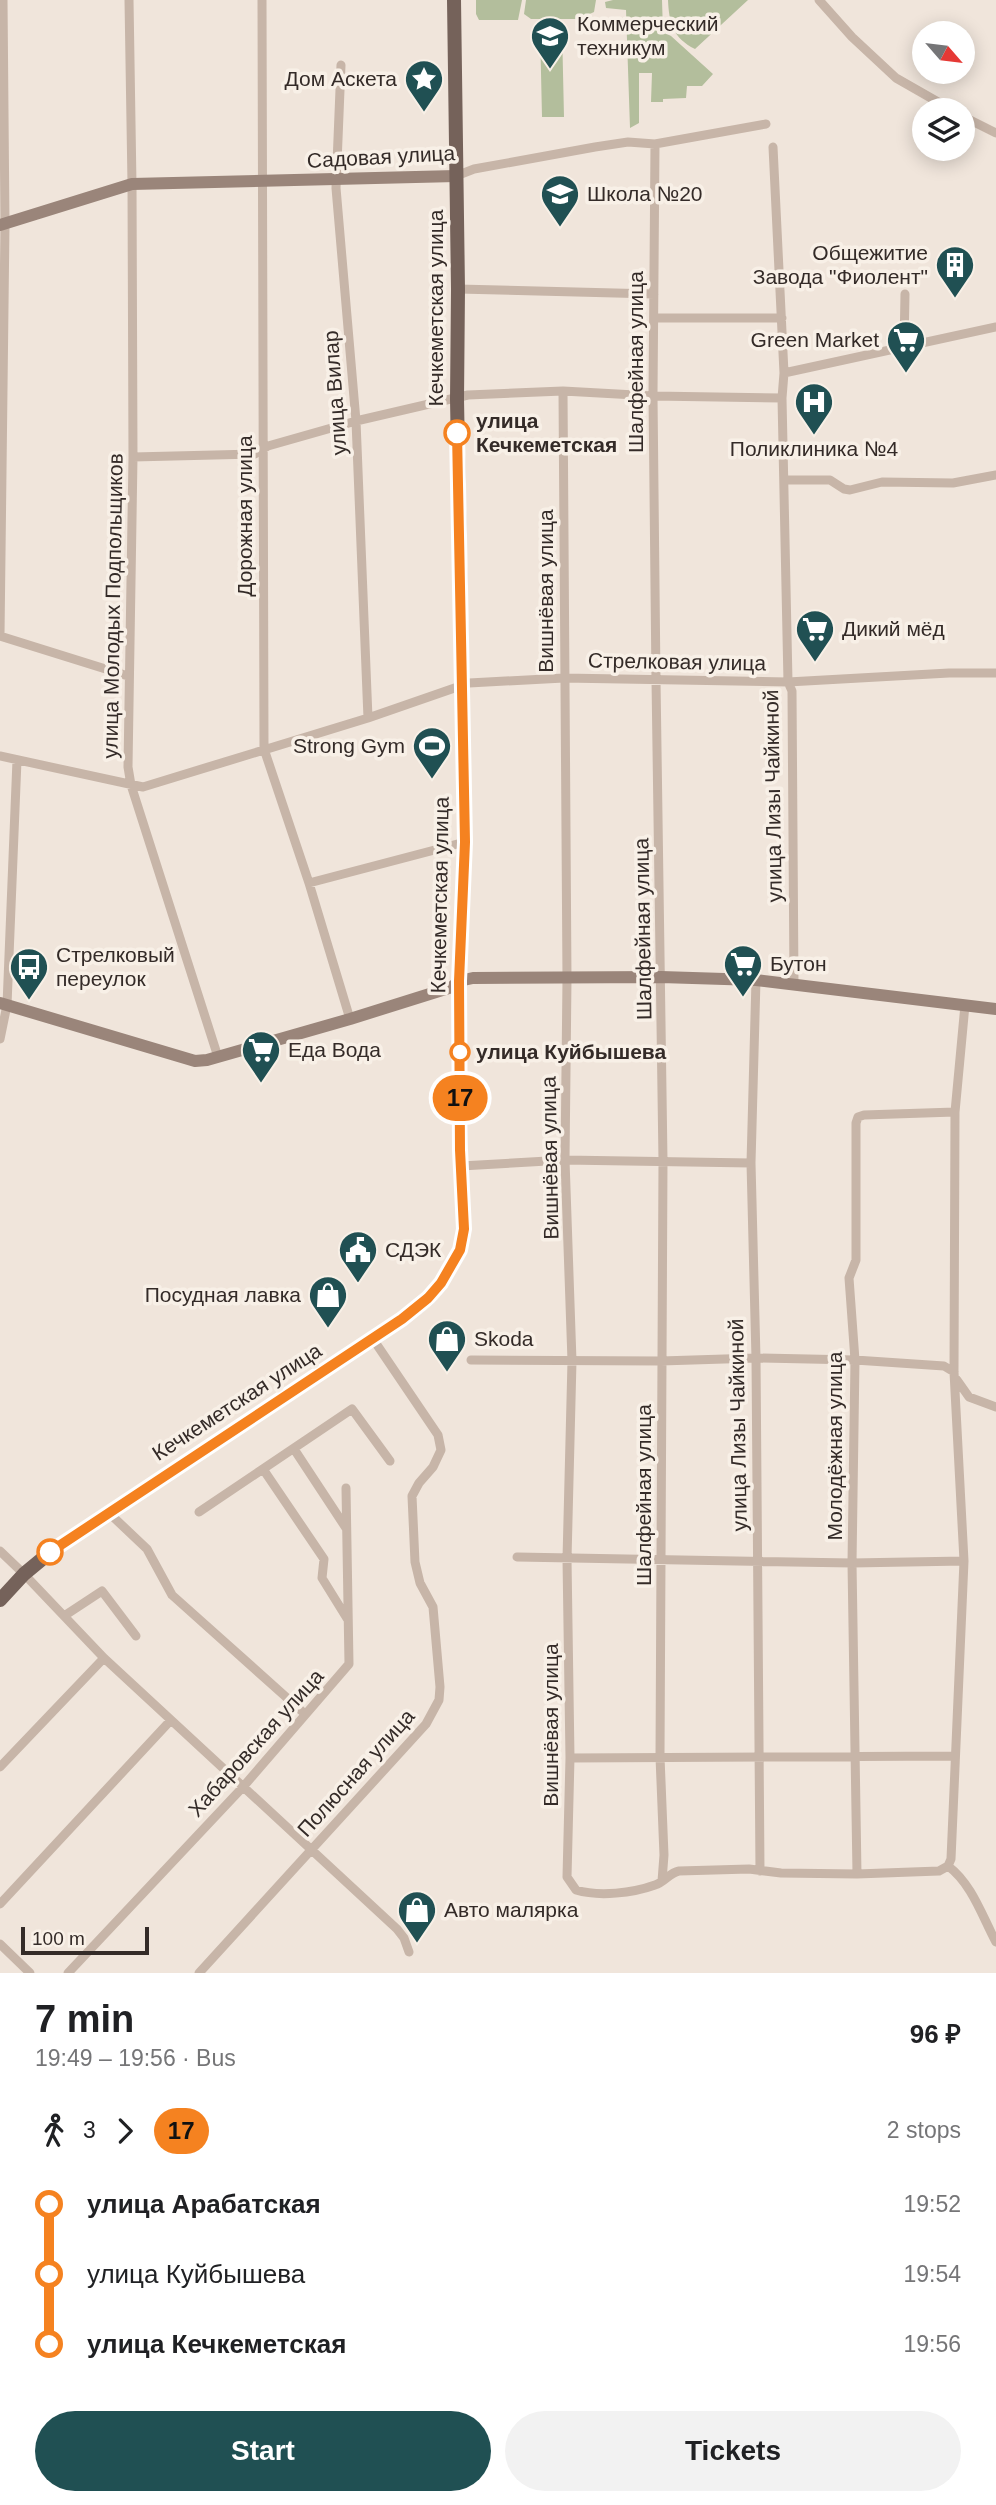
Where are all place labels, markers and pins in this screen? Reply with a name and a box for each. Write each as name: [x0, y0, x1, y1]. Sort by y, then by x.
place label: Коммерческий техникум: [577, 12, 718, 59]
school or university icon: Коммерческий техникум: [529, 15, 571, 70]
place icon: Дом Аскета: [403, 58, 445, 113]
place label: Дом Аскета: [285, 67, 397, 90]
school or university icon: Школа №20: [539, 173, 581, 228]
place label: Школа №20: [587, 182, 703, 205]
place label: Общежитие Завода "Фиолент": [753, 241, 928, 288]
building icon: Общежитие Завода "Фиолент": [934, 244, 976, 299]
supermarket icon: Green Market: [885, 319, 927, 374]
place label: Green Market: [751, 328, 879, 351]
hospital icon: Поликлиника №4: [793, 381, 835, 436]
place label: улица Кечкеметская: [476, 409, 617, 456]
marker: улица Кечкеметская: [444, 420, 470, 446]
place label: Поликлиника №4: [730, 437, 899, 460]
supermarket icon: Дикий мёд: [794, 608, 836, 663]
place label: Дикий мёд: [842, 617, 945, 640]
sports icon: Strong Gym: [411, 725, 453, 780]
place label: Strong Gym: [293, 734, 405, 757]
place label: Стрелковый переулок: [56, 943, 175, 990]
supermarket icon: Бутон: [722, 943, 764, 998]
bus stop icon: Стрелковый переулок: [8, 946, 50, 1001]
place label: Бутон: [770, 952, 826, 975]
supermarket icon: Еда Вода: [240, 1029, 282, 1084]
place label: Еда Вода: [288, 1038, 381, 1061]
place label: улица Куйбышева: [476, 1040, 666, 1063]
marker: улица Куйбышева: [450, 1042, 470, 1062]
public building icon: СДЭК: [337, 1229, 379, 1284]
place label: СДЭК: [385, 1238, 442, 1261]
shop icon: Посудная лавка: [307, 1274, 349, 1329]
place label: Посудная лавка: [145, 1283, 301, 1306]
shop icon: Skoda: [426, 1318, 468, 1373]
place label: Skoda: [474, 1327, 534, 1350]
unlabelled marker: [37, 1539, 63, 1565]
shop icon: Авто малярка: [396, 1889, 438, 1944]
place label: Авто малярка: [444, 1898, 579, 1921]

